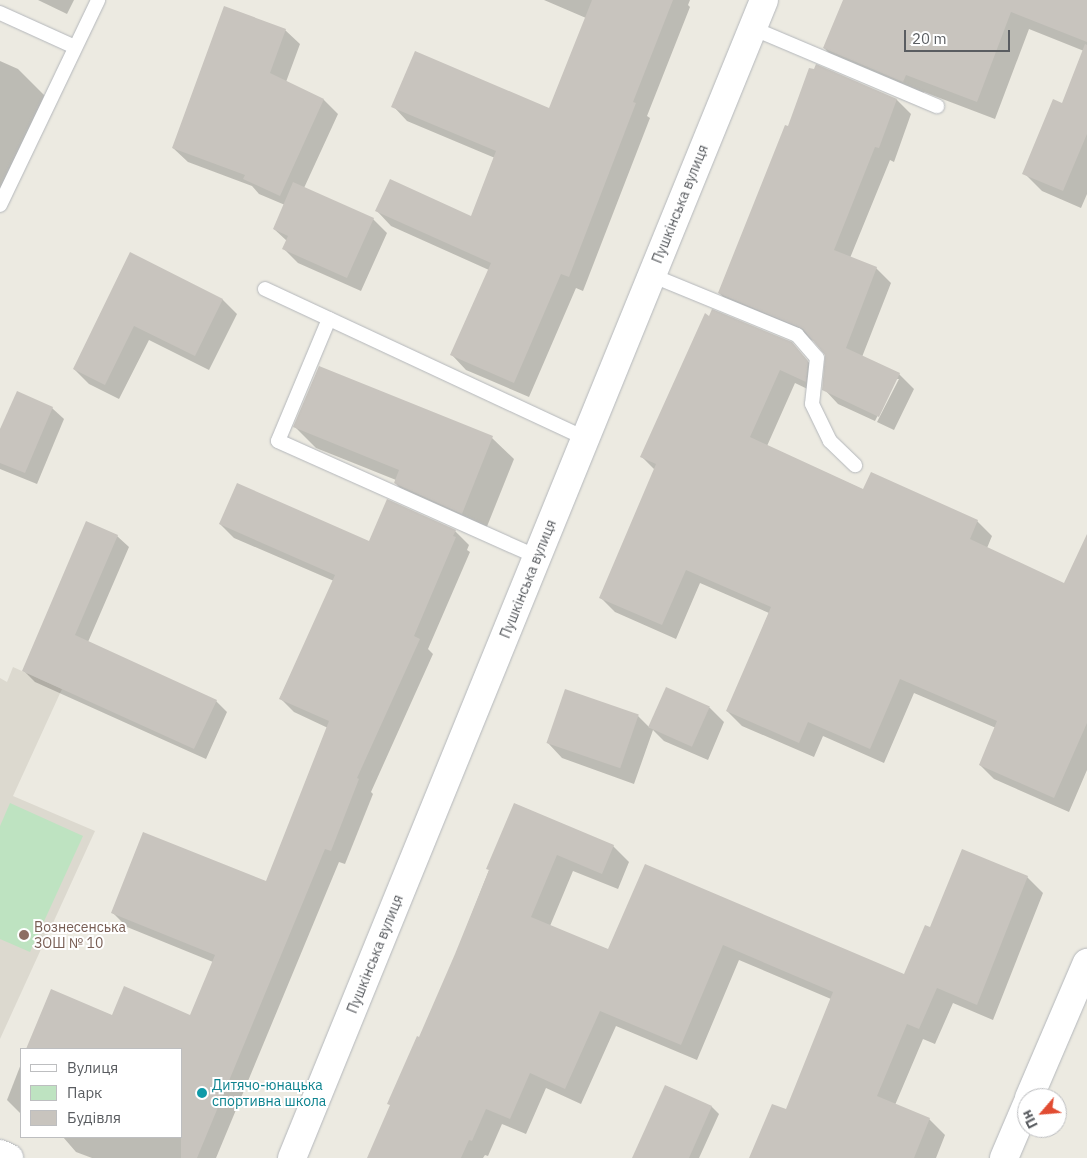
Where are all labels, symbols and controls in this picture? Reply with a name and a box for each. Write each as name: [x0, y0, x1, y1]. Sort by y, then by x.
scale bar: [907, 20, 1013, 52]
text: 20 m: [912, 29, 947, 48]
street label: Пушкінська вулиця: [649, 142, 711, 266]
street label: Пушкінська вулиця: [497, 517, 559, 641]
street label: Пушкінська вулиця: [344, 892, 406, 1016]
place label: Вознесенська ЗОШ № 10: [34, 919, 126, 952]
marker: Вознесенська ЗОШ № 10: [18, 929, 30, 941]
legend: [20, 1048, 182, 1138]
text: Вулиця: [67, 1058, 118, 1077]
place label: Дитячо-юнацька спортивна школа: [212, 1077, 326, 1110]
text: Парк: [67, 1083, 102, 1102]
marker: Дитячо-юнацька спортивна школа: [196, 1087, 208, 1099]
north arrow: [1017, 1088, 1067, 1138]
text: Пн: [1017, 1107, 1042, 1132]
text: Будівля: [67, 1108, 121, 1127]

